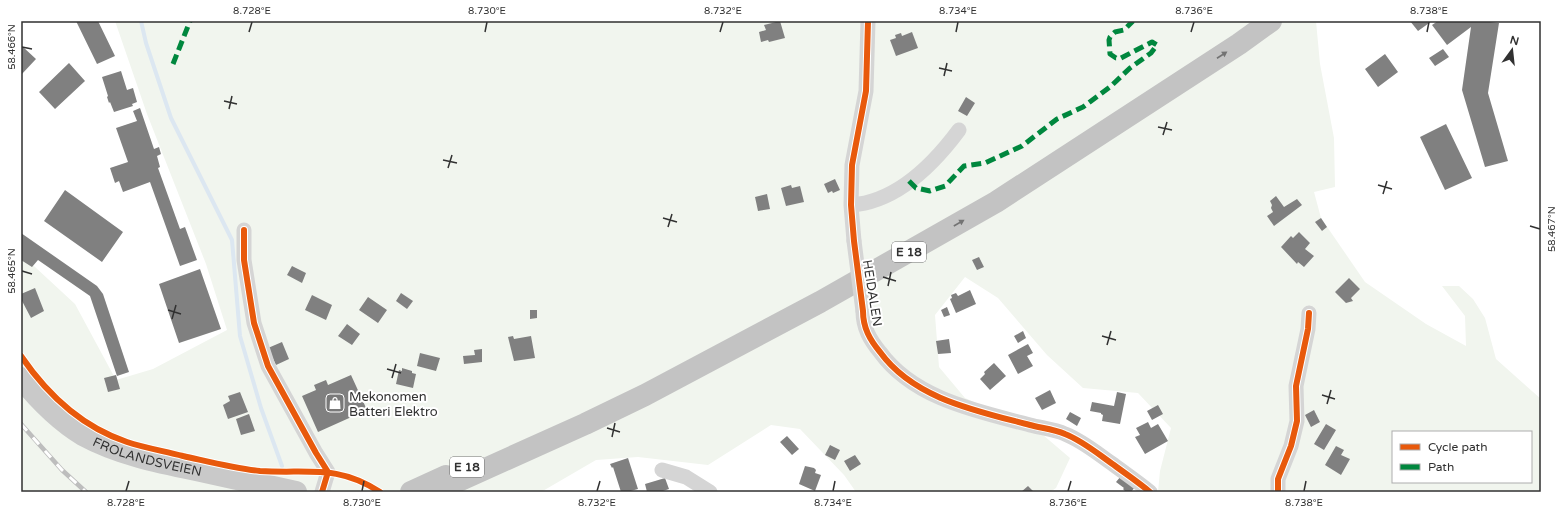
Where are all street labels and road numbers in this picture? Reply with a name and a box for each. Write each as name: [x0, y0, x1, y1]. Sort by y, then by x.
road number: E 18: [892, 242, 926, 262]
street label: HEIDALEN: [859, 259, 885, 328]
street label: FROLANDSVEIEN: [90, 434, 203, 480]
road number: E 18: [450, 457, 484, 477]

